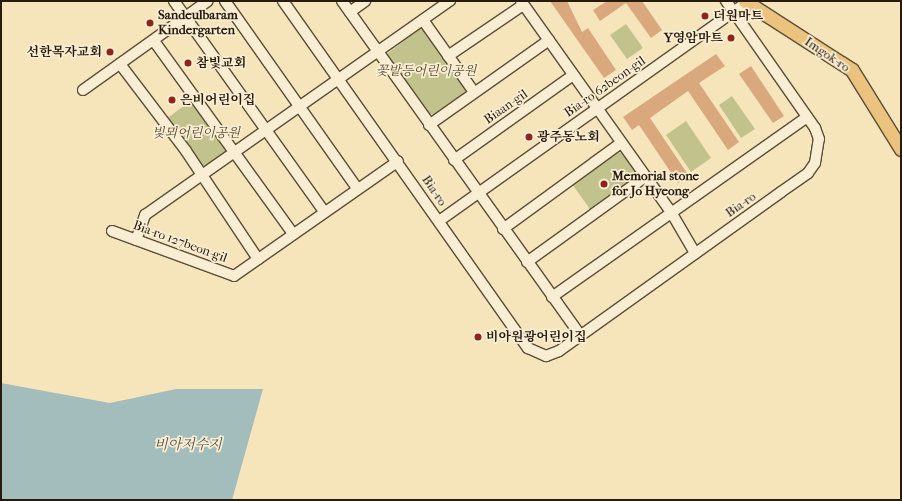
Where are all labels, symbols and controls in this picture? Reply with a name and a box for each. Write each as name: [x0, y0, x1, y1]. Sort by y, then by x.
place label: Sandeulbaram Kindergarten: [158, 8, 238, 39]
place label: 더원마트: [713, 8, 763, 24]
marker: 더원마트: [700, 11, 710, 21]
marker: Sandeulbaram Kindergarten: [145, 18, 155, 28]
place label: Y영암마트: [664, 30, 723, 46]
marker: Y영암마트: [726, 33, 736, 43]
street label: Imgok-ro: [801, 34, 853, 76]
place label: 선한목자교회: [27, 44, 102, 60]
marker: 선한목자교회: [105, 47, 115, 57]
street label: Bia-ro 62beon-gil: [561, 53, 649, 121]
place label: 참빛교회: [196, 55, 246, 71]
marker: 참빛교회: [183, 58, 193, 68]
park label: 꽃밭등어린이공원: [376, 63, 476, 79]
street label: Biaan-gil: [481, 86, 531, 128]
place label: 은비어린이집: [180, 92, 255, 108]
marker: 은비어린이집: [167, 95, 177, 105]
park label: 빛뫼어린이공원: [152, 125, 240, 141]
place label: 광주동노회: [537, 129, 600, 145]
marker: 광주동노회: [524, 132, 534, 142]
place label: Memorial stone for Jo Hyeong: [612, 169, 699, 200]
street label: Bia-ro: [418, 173, 450, 209]
marker: Memorial stone for Jo Hyeong: [599, 179, 609, 189]
street label: Bia-ro: [723, 189, 759, 221]
street label: Bia-ro 127beon-gil: [131, 218, 229, 266]
place label: 비아원광어린이집: [486, 329, 586, 345]
marker: 비아원광어린이집: [473, 332, 483, 342]
water label: 비아저수지: [154, 437, 222, 453]

